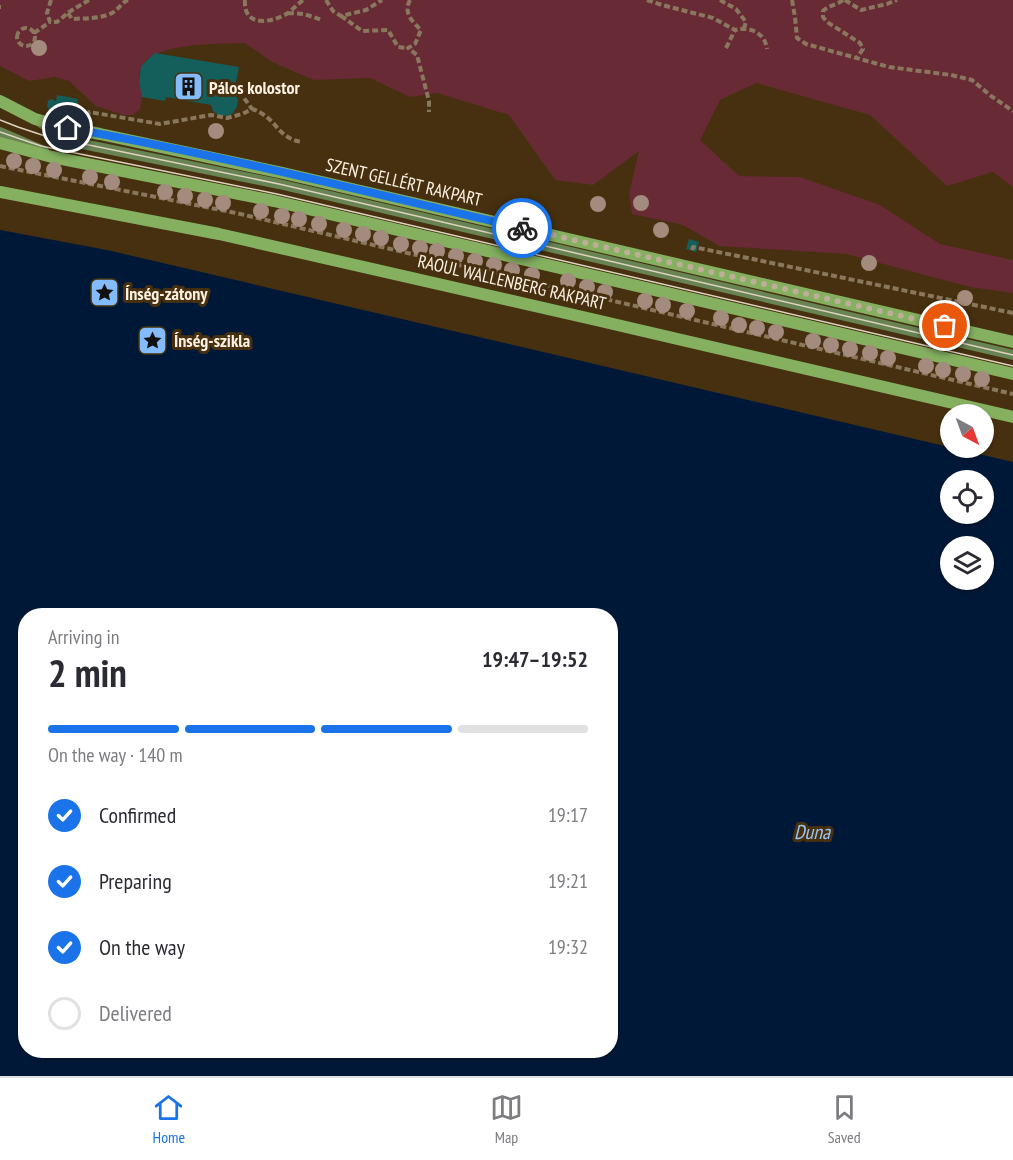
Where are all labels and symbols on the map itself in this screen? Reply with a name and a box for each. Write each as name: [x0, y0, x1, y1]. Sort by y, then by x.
building icon: Pálos kolostor: [172, 71, 204, 103]
place label: Pálos kolostor: [209, 76, 300, 99]
pin: [42, 102, 93, 153]
street label: SZENT GELLÉRT RAKPART: [324, 153, 484, 211]
courier: [492, 198, 552, 258]
street label: RAOUL WALLENBERG RAKPART: [416, 249, 608, 315]
place icon: Ínség-zátony: [88, 277, 120, 309]
place label: Ínség-zátony: [125, 282, 208, 305]
pin: [919, 300, 970, 351]
place icon: Ínség-szikla: [137, 324, 169, 356]
place label: Ínség-szikla: [174, 329, 250, 352]
north arrow: [940, 404, 994, 458]
water label: Duna: [794, 819, 831, 845]

